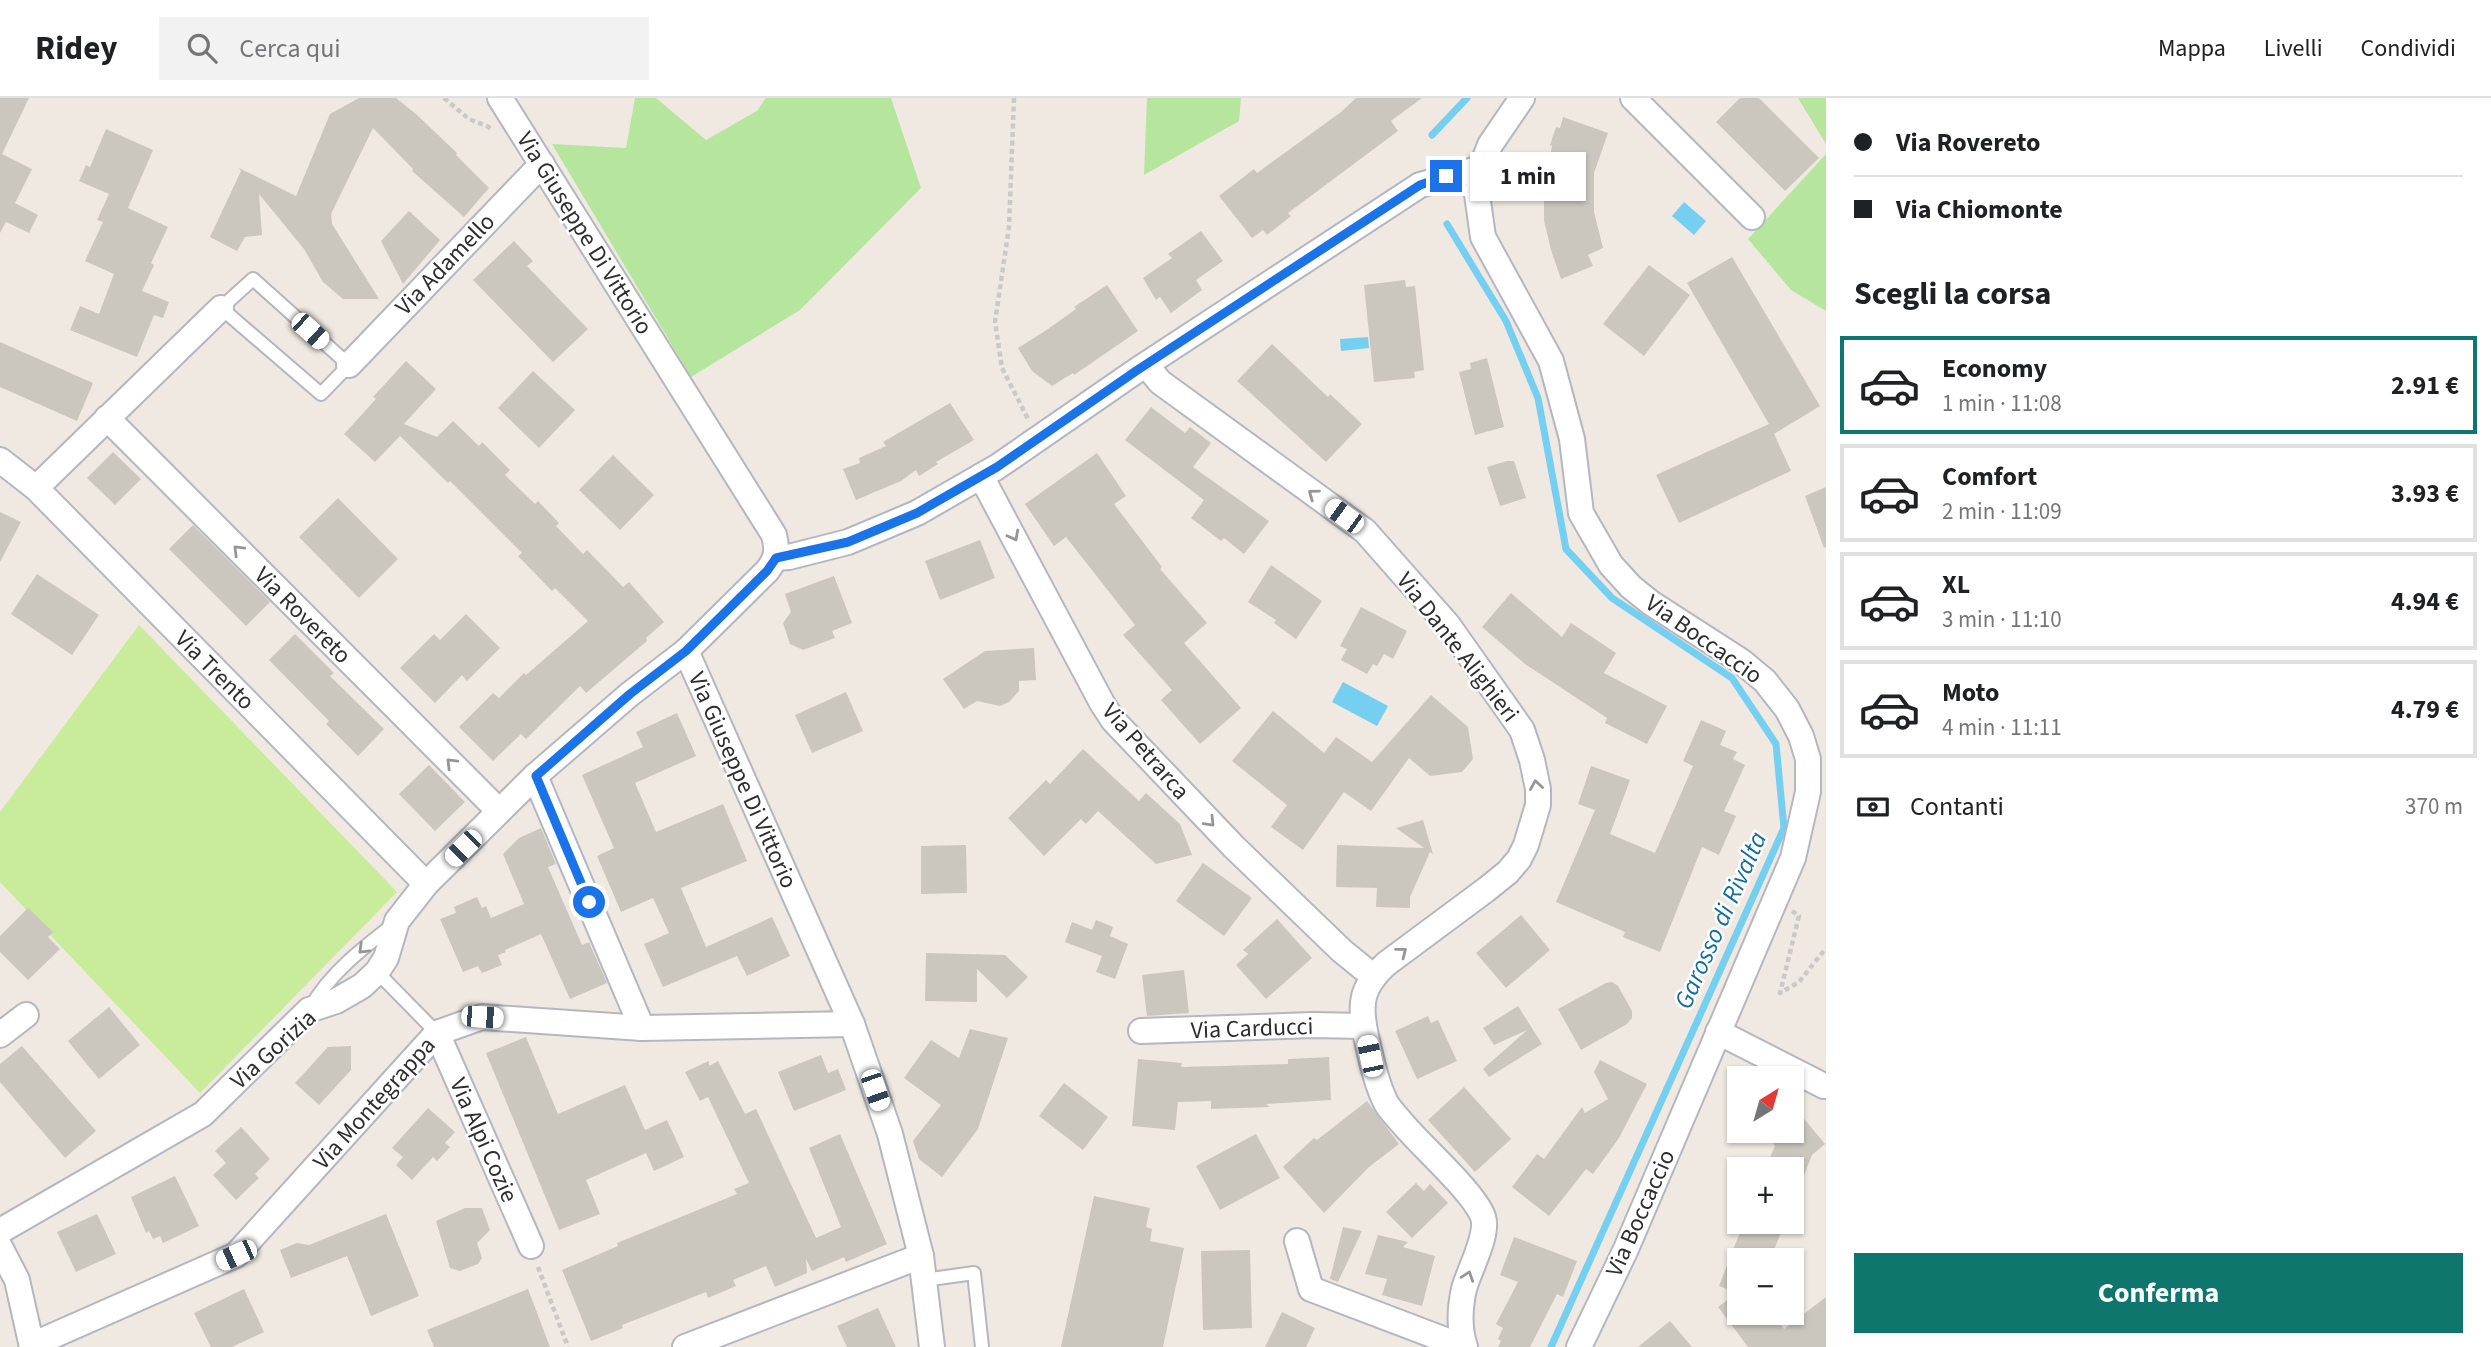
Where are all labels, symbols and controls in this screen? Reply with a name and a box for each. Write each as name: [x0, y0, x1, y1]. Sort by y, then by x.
search box: [159, 17, 649, 80]
text: Ridey: [35, 25, 117, 72]
icon: search: [183, 29, 221, 67]
text: Cerca qui: [239, 30, 341, 67]
text: Mappa: [2158, 31, 2226, 66]
text: Livelli: [2264, 31, 2323, 66]
text: Condividi: [2361, 31, 2456, 66]
text: Via Rovereto: [1896, 124, 2041, 161]
street label: Via Giuseppe Di Vittorio: [508, 125, 661, 342]
callout: 1 min: [1470, 152, 1586, 200]
route end: [1430, 160, 1462, 192]
text: 1 min: [1500, 160, 1556, 193]
text: Via Chiomonte: [1896, 191, 2063, 228]
street label: Via Adamello: [387, 205, 503, 323]
text: Scegli la corsa: [1854, 271, 2051, 317]
car: [288, 309, 333, 353]
text: Economy: [1942, 350, 2047, 387]
icon: car: [1858, 354, 1921, 417]
text: 2.91 €: [2391, 367, 2459, 404]
text: 1 min · 11:08: [1942, 387, 2062, 420]
text: Comfort: [1942, 458, 2037, 495]
icon: car: [1858, 462, 1921, 525]
text: 3.93 €: [2391, 475, 2459, 512]
one-way arrow: [1309, 490, 1321, 502]
car: [1321, 495, 1368, 537]
text: 2 min · 11:09: [1942, 495, 2062, 528]
one-way arrow: [1006, 529, 1019, 541]
one-way arrow: [234, 545, 247, 558]
street label: Via Rovereto: [246, 559, 359, 672]
street label: Via Dante Alighieri: [1388, 565, 1527, 730]
text: XL: [1942, 566, 1970, 603]
icon: car: [1858, 570, 1921, 633]
text: 4.94 €: [2391, 583, 2459, 620]
street label: Via Boccaccio: [1638, 586, 1769, 693]
text: 3 min · 11:10: [1942, 603, 2062, 636]
street label: Via Trento: [167, 622, 263, 718]
street label: Via Giuseppe Di Vittorio: [679, 666, 806, 894]
text: Moto: [1942, 674, 1999, 711]
icon: car: [1858, 678, 1921, 741]
text: 4.79 €: [2391, 691, 2459, 728]
street label: Via Petrarca: [1093, 695, 1198, 808]
text: 4 min · 11:11: [1942, 711, 2062, 744]
one-way arrow: [447, 759, 459, 771]
one-way arrow: [1529, 779, 1544, 791]
icon: cash: [1854, 788, 1892, 826]
text: Contanti: [1910, 788, 2004, 825]
text: 370 m: [2405, 790, 2463, 823]
one-way arrow: [1202, 814, 1215, 827]
car: [441, 826, 486, 870]
water label: Garosso di Rivalta: [1665, 826, 1776, 1015]
route start: [573, 886, 605, 918]
one-way arrow: [358, 941, 371, 954]
one-way arrow: [1394, 947, 1406, 960]
street label: Via Gorizia: [222, 1001, 324, 1098]
car: [461, 1005, 504, 1029]
street label: Via Carducci: [1190, 1009, 1314, 1048]
street label: Via Montegrappa: [305, 1029, 444, 1178]
car: [1356, 1033, 1385, 1079]
north arrow: [1727, 1066, 1804, 1143]
map controls: [1727, 1066, 1804, 1325]
car: [859, 1067, 892, 1113]
street label: Via Alpi Cozie: [441, 1072, 527, 1208]
street label: Via Boccaccio: [1597, 1144, 1684, 1282]
button: +: [1727, 1157, 1804, 1234]
car: [213, 1237, 260, 1273]
button: −: [1727, 1248, 1804, 1325]
button: Conferma: [1854, 1253, 2463, 1333]
one-way arrow: [1460, 1271, 1475, 1283]

